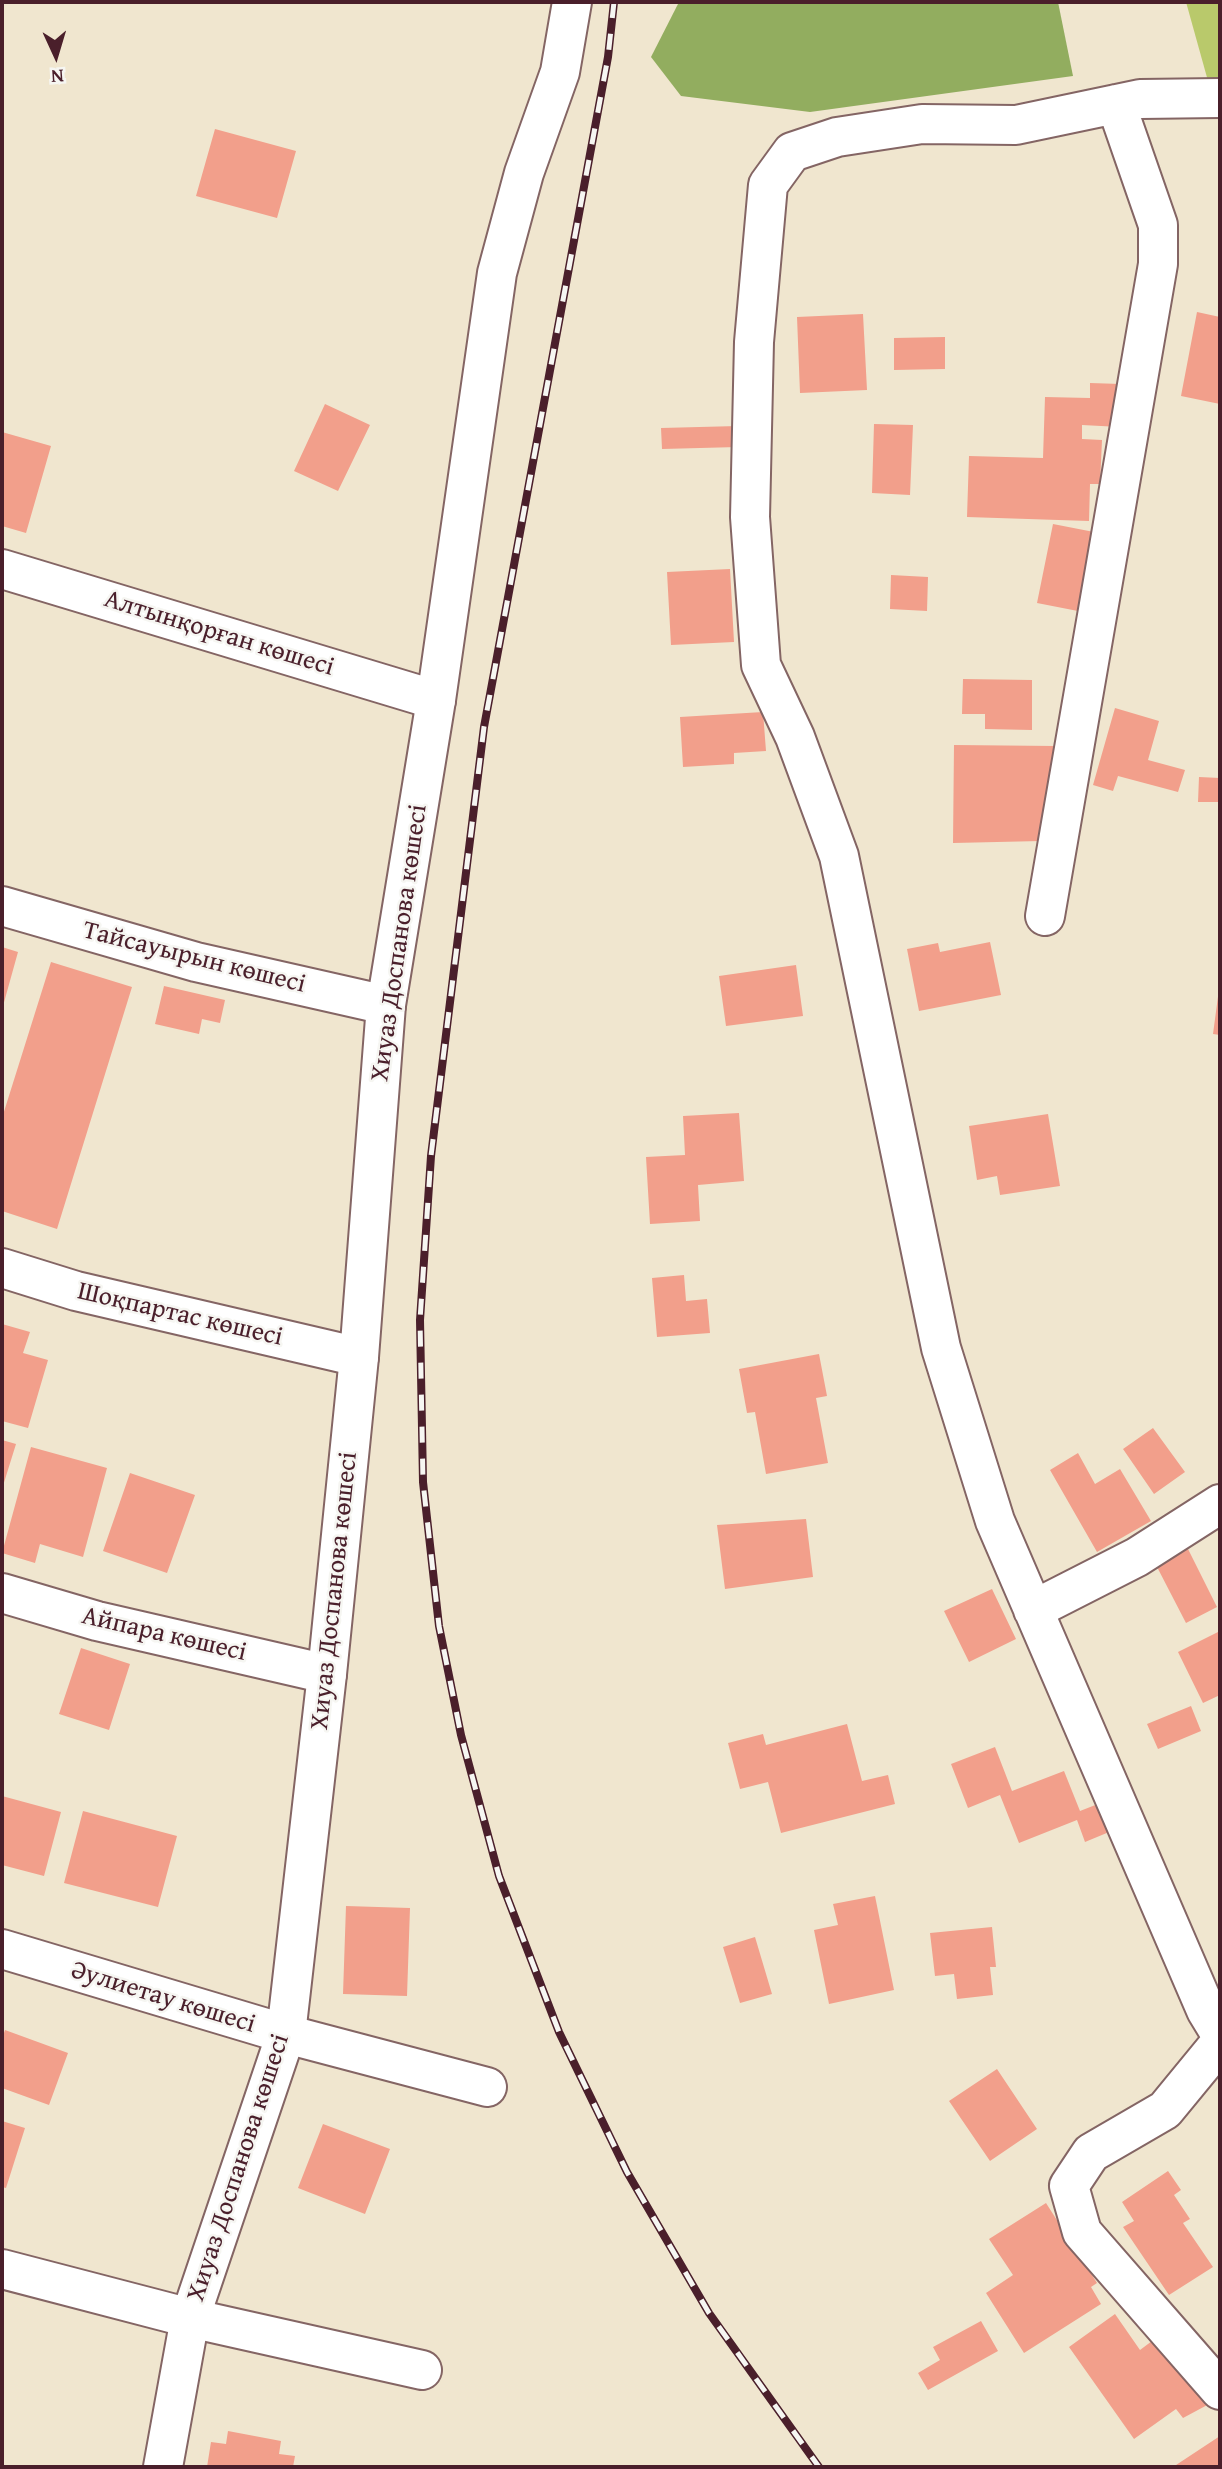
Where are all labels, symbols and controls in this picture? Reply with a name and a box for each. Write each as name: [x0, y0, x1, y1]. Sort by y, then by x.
north arrow: [21, 21, 91, 91]
text: N: [50, 63, 65, 91]
street label: Алтынқорған көшесі: [100, 584, 338, 684]
street label: Хиуаз Доспанова көшесі: [365, 802, 435, 1084]
street label: Тайсауырын көшесі: [79, 915, 309, 1001]
street label: Шоқпартас көшесі: [74, 1276, 286, 1354]
street label: Хиуаз Доспанова көшесі: [305, 1450, 365, 1732]
street label: Айпара көшесі: [79, 1601, 249, 1669]
street label: Әулиетау көшесі: [67, 1955, 259, 2041]
street label: Хиуаз Доспанова көшесі: [181, 2030, 297, 2306]

